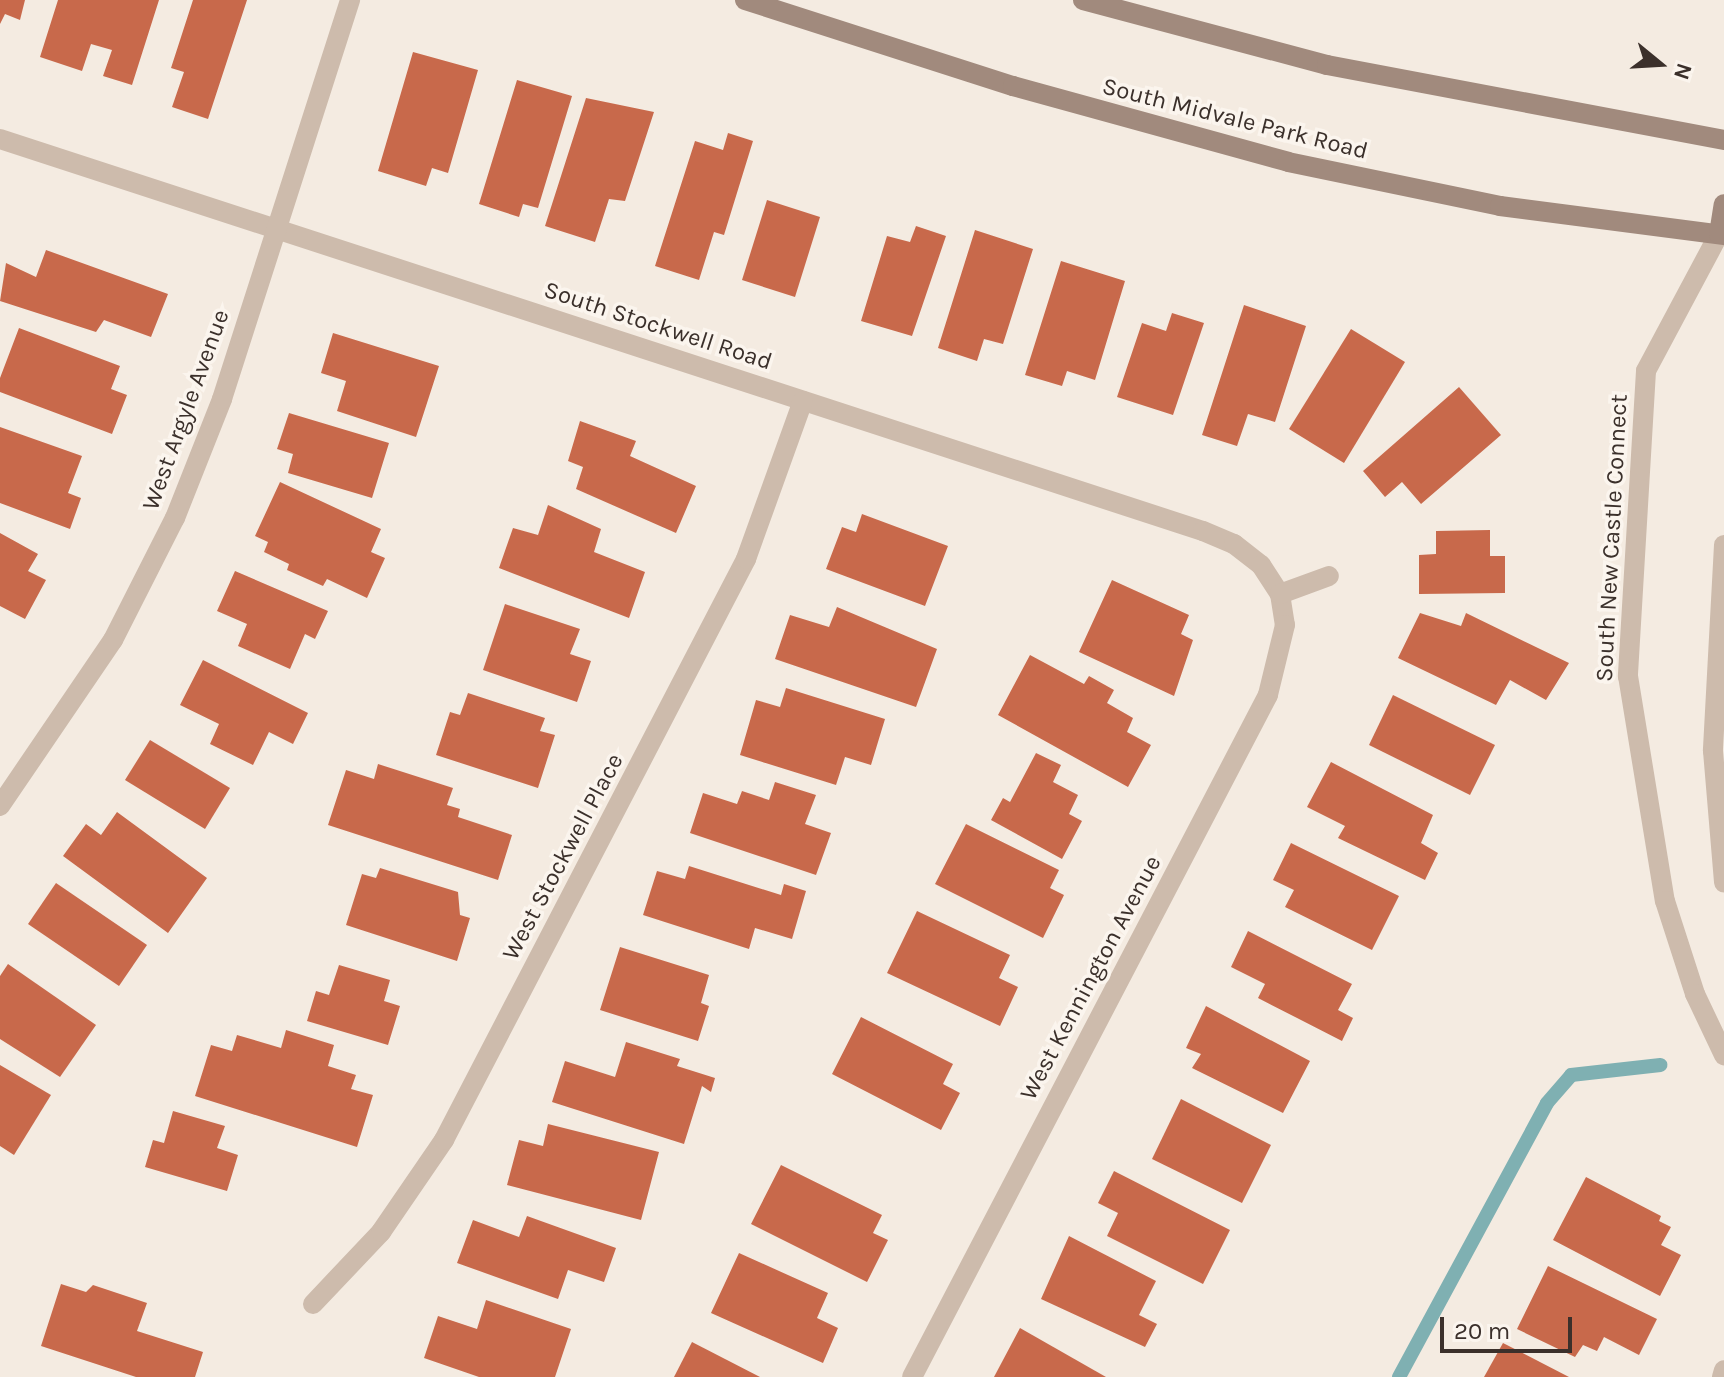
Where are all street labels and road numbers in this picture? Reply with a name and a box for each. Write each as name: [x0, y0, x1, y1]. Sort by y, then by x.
street label: South Midvale Park Road: [1099, 72, 1371, 166]
street label: South Stockwell Road: [540, 276, 776, 376]
street label: West Argyle Avenue: [136, 306, 236, 514]
street label: South New Castle Connect: [1590, 393, 1634, 683]
street label: West Stockwell Place: [496, 749, 630, 965]
street label: West Kennington Avenue: [1014, 851, 1168, 1105]

